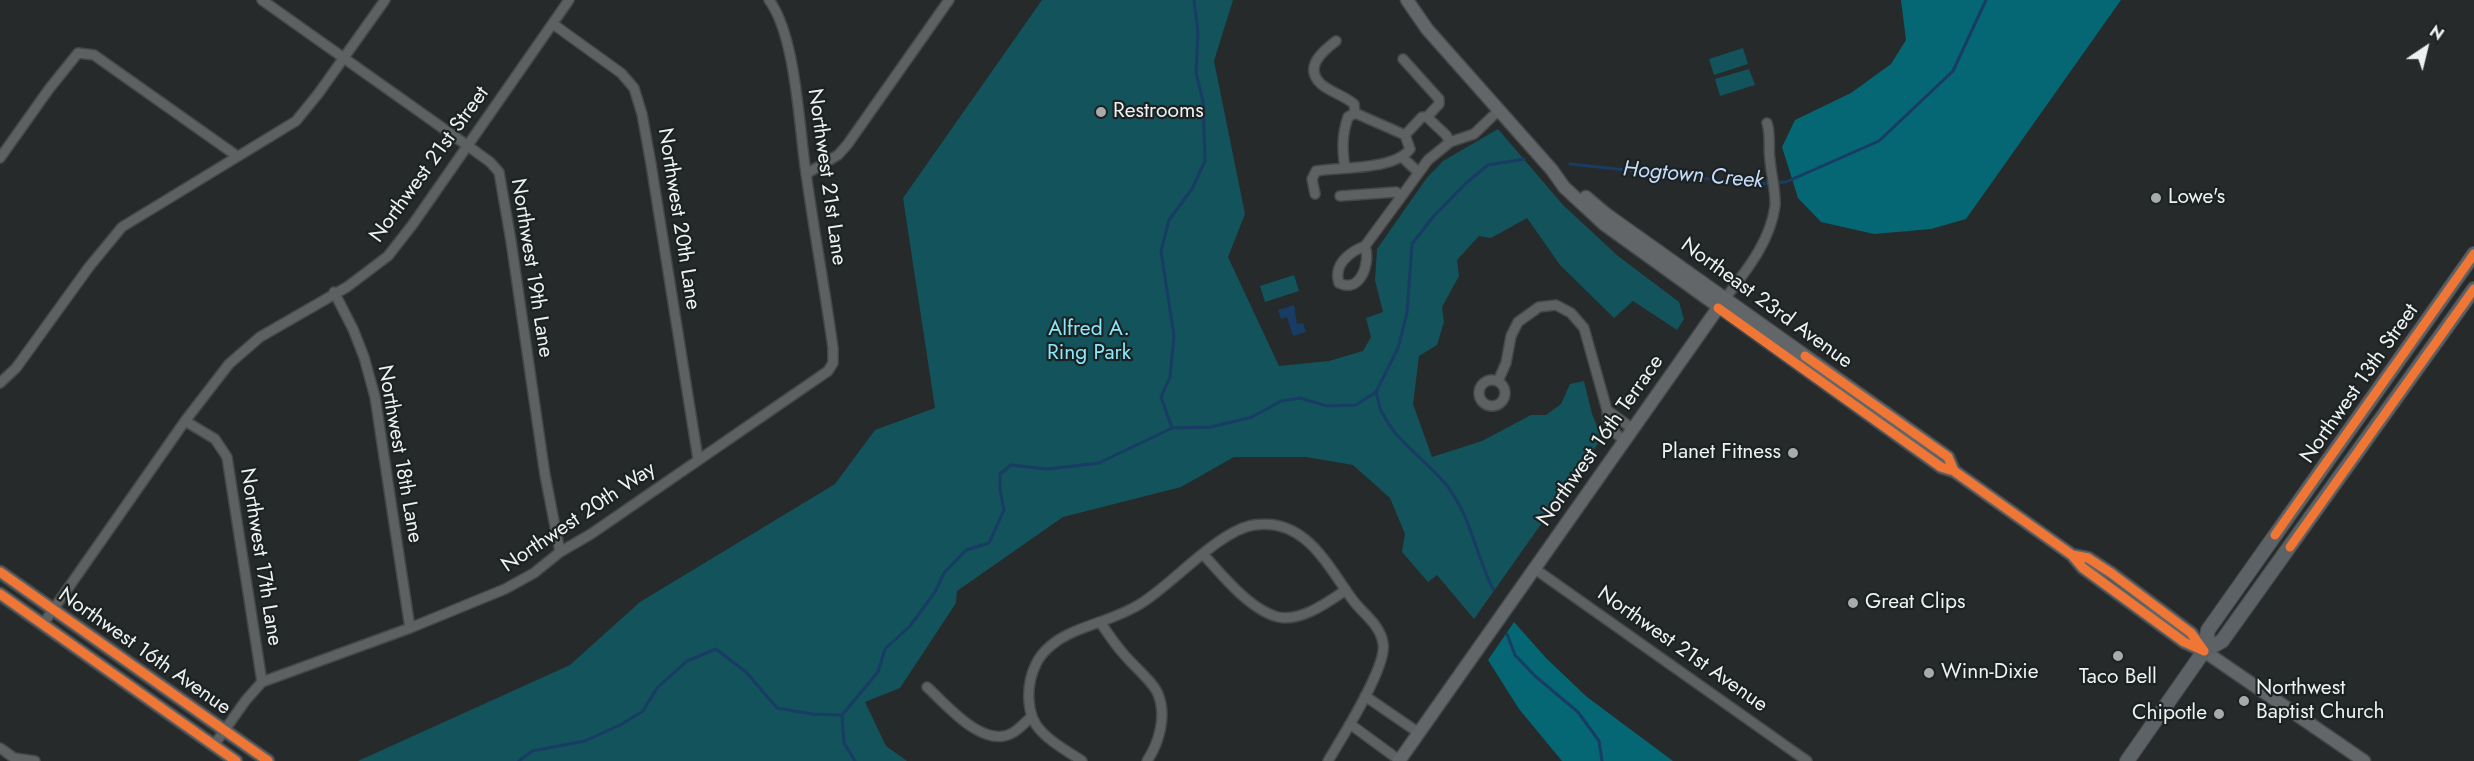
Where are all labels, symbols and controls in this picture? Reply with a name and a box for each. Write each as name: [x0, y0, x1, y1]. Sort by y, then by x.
north arrow: [2396, 18, 2456, 78]
text: N: [2425, 20, 2448, 46]
street label: Northwest 21st Street: [365, 82, 495, 248]
street label: Northwest 21st Lane: [801, 87, 851, 267]
place label: Restrooms: [1113, 99, 1204, 125]
marker: Restrooms: [1094, 105, 1108, 119]
street label: Northwest 20th Lane: [651, 126, 705, 312]
water label: Hogtown Creek: [1622, 157, 1764, 195]
street label: Northwest 19th Lane: [504, 177, 558, 359]
place label: Lowe's: [2168, 185, 2225, 211]
marker: Lowe's: [2149, 191, 2163, 205]
street label: Northeast 23rd Avenue: [1675, 233, 1857, 375]
street label: Northwest 13th Street: [2296, 299, 2424, 469]
park label: Alfred A. Ring Park: [1047, 317, 1131, 367]
street label: Northwest 16th Terrace: [1532, 351, 1670, 531]
street label: Northwest 18th Lane: [371, 363, 427, 545]
place label: Planet Fitness: [1662, 440, 1781, 466]
marker: Planet Fitness: [1786, 446, 1800, 460]
street label: Northwest 20th Way: [497, 457, 661, 579]
street label: Northwest 17th Lane: [233, 466, 287, 648]
street label: Northwest 21st Avenue: [1592, 582, 1772, 718]
street label: Northwest 16th Avenue: [53, 583, 235, 721]
place label: Great Clips: [1865, 590, 1966, 616]
marker: Great Clips: [1846, 596, 1860, 610]
marker: Taco Bell: [2111, 649, 2125, 663]
place label: Winn-Dixie: [1941, 660, 2039, 686]
place label: Taco Bell: [2079, 665, 2157, 691]
marker: Winn-Dixie: [1922, 666, 1936, 680]
place label: Northwest Baptist Church: [2256, 676, 2384, 726]
marker: Northwest Baptist Church: [2237, 694, 2251, 708]
place label: Chipotle: [2132, 701, 2207, 727]
marker: Chipotle: [2212, 707, 2226, 721]

